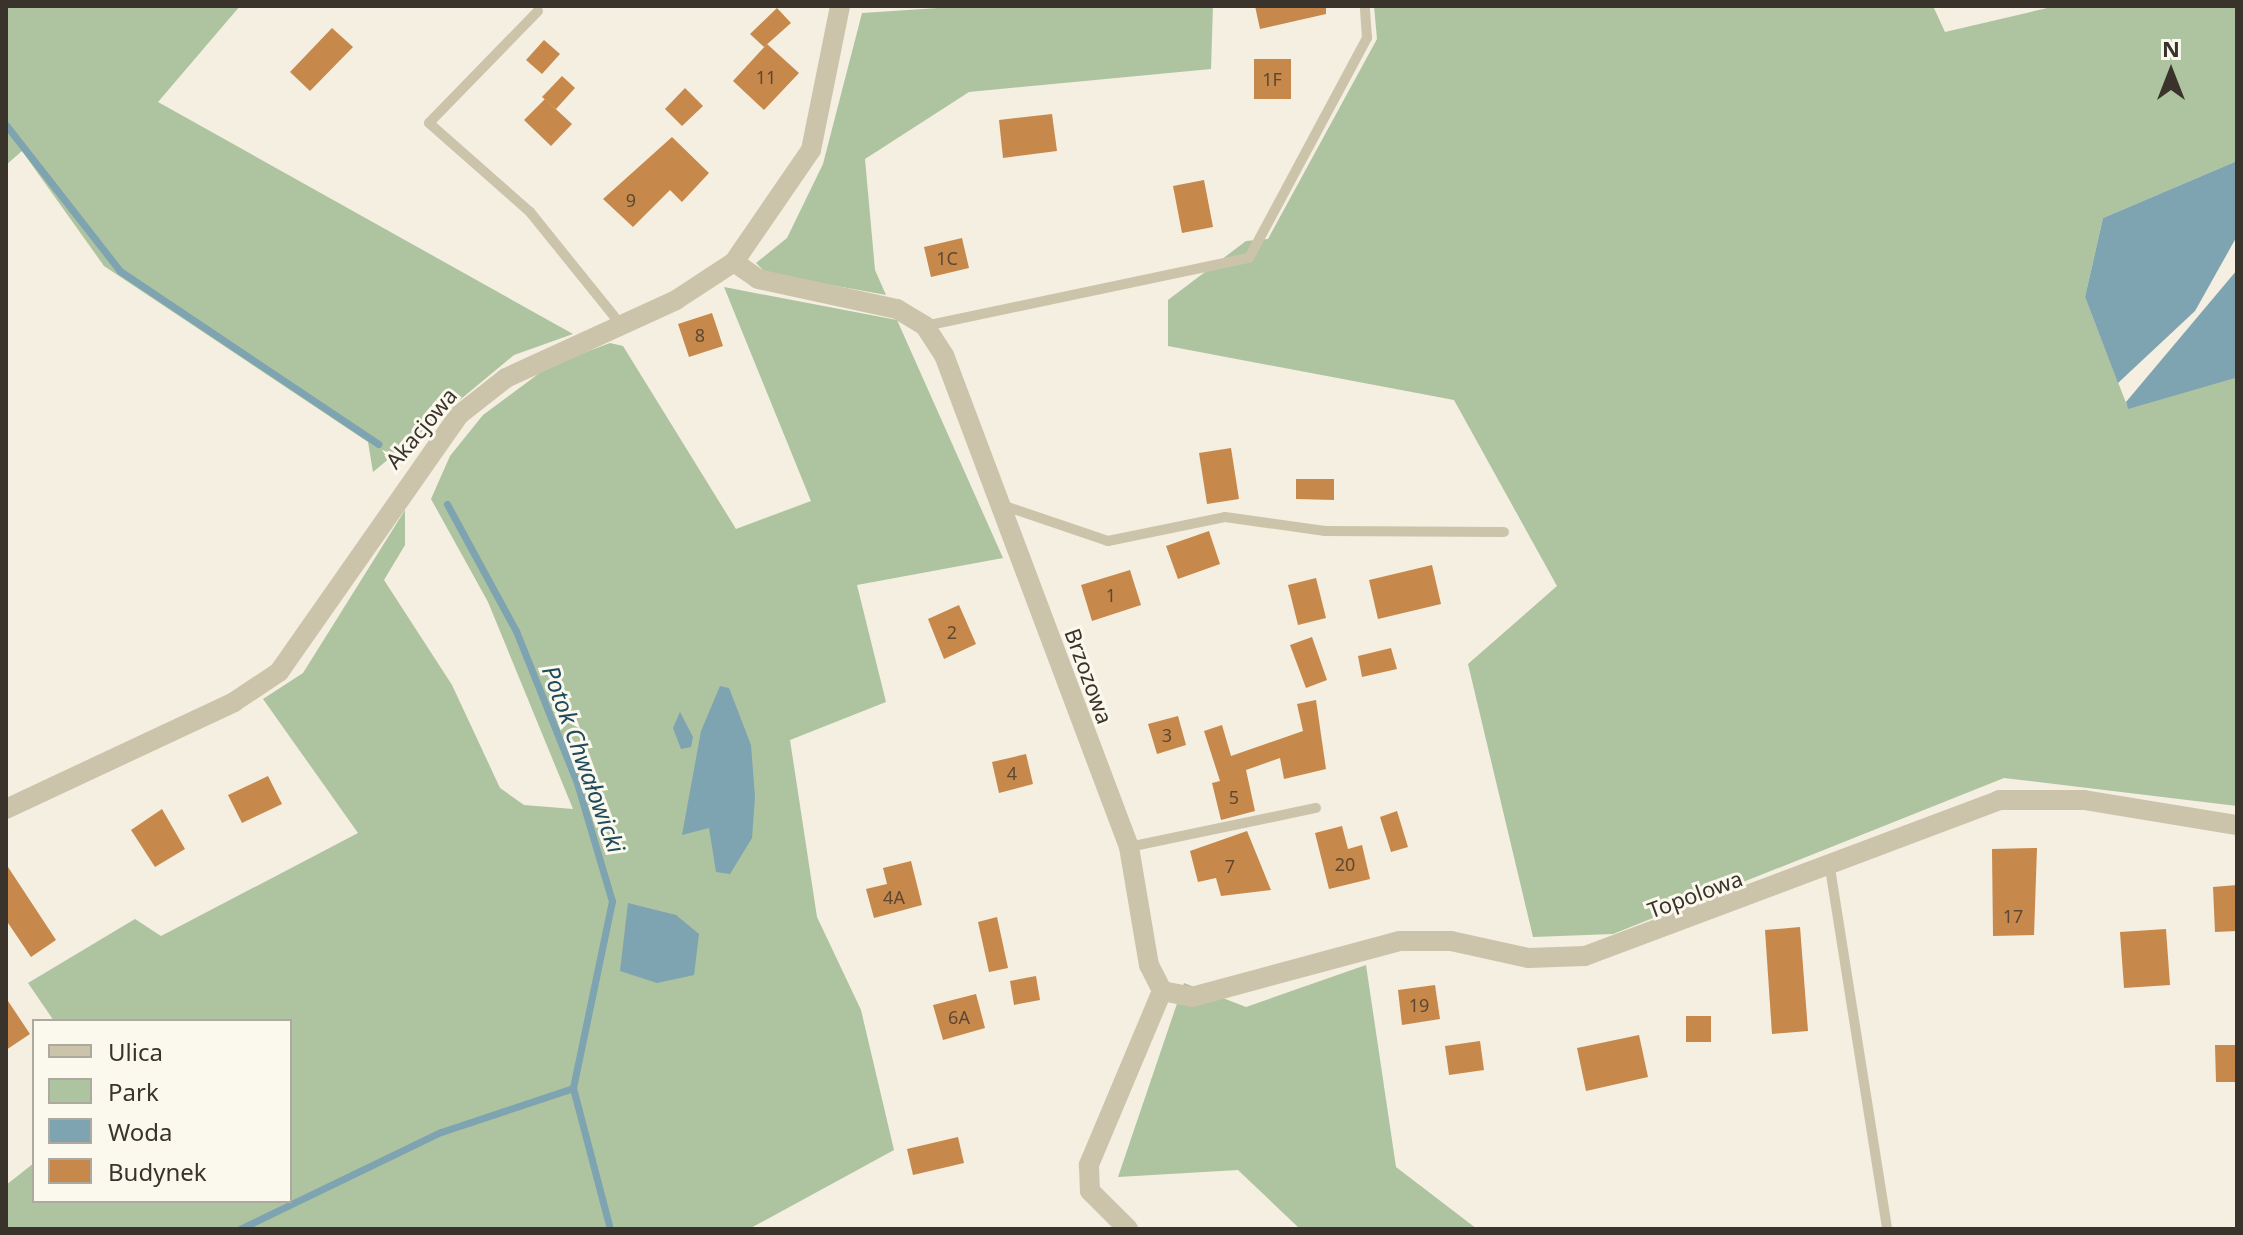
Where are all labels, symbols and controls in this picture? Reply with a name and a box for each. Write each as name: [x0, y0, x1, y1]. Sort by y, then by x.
north arrow: [2131, 32, 2211, 112]
text: N: [2162, 33, 2180, 63]
house number: 11: [756, 66, 776, 88]
house number: 1F: [1262, 68, 1282, 90]
house number: 9: [626, 189, 636, 211]
house number: 1C: [936, 247, 958, 269]
house number: 8: [695, 324, 705, 346]
street label: Akacjowa: [380, 382, 462, 474]
house number: 1: [1106, 584, 1116, 606]
house number: 2: [947, 621, 957, 643]
street label: Brzozowa: [1060, 625, 1118, 727]
water label: Potok Chwałowicki: [537, 661, 631, 857]
house number: 3: [1162, 724, 1172, 746]
house number: 4: [1007, 762, 1017, 784]
house number: 5: [1229, 786, 1239, 808]
house number: 20: [1335, 853, 1355, 875]
house number: 7: [1225, 855, 1235, 877]
street label: Topolowa: [1644, 865, 1746, 923]
house number: 4A: [883, 886, 905, 908]
house number: 17: [2003, 905, 2023, 927]
house number: 19: [1409, 994, 1429, 1016]
house number: 6A: [948, 1006, 970, 1028]
legend: [32, 1019, 292, 1203]
text: Ulica: [108, 1035, 163, 1068]
text: Park: [108, 1075, 159, 1108]
text: Woda: [108, 1115, 173, 1148]
text: Budynek: [108, 1155, 207, 1188]

